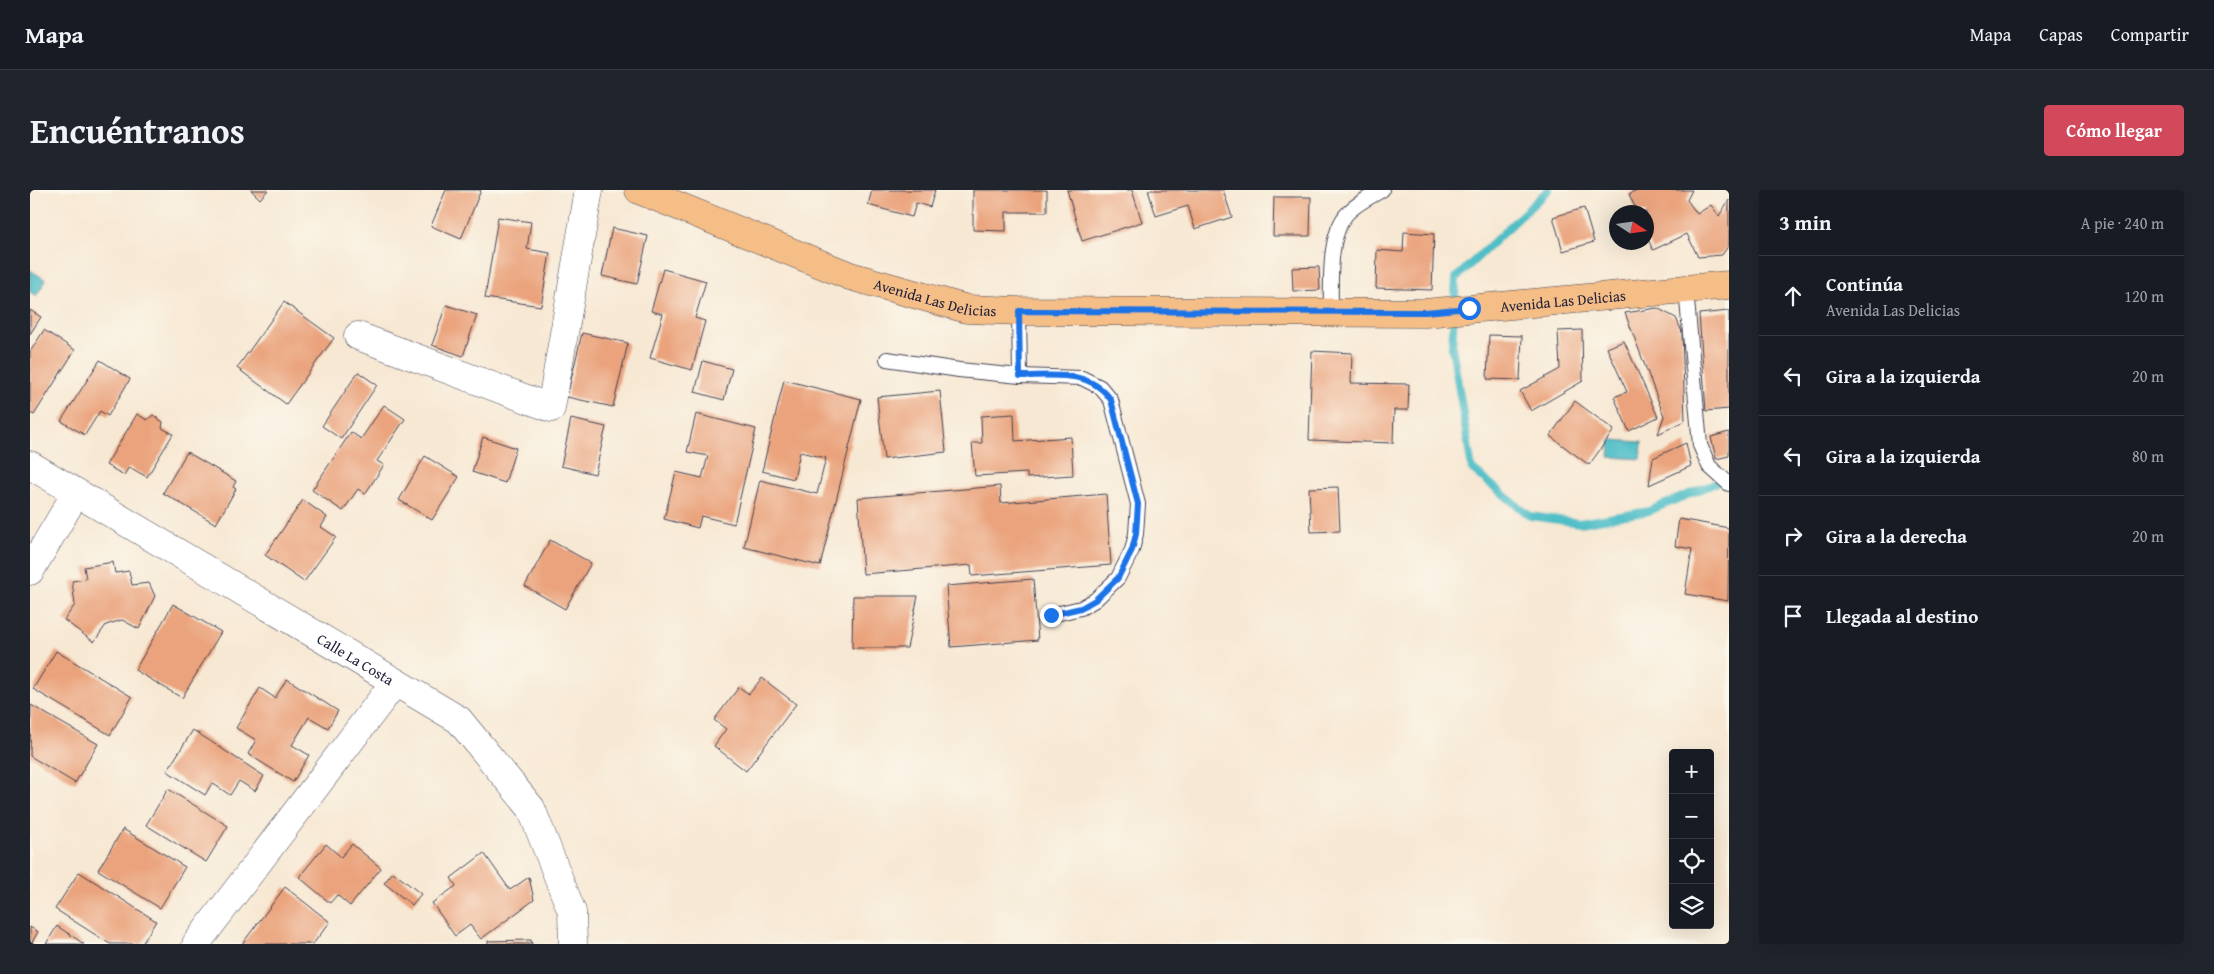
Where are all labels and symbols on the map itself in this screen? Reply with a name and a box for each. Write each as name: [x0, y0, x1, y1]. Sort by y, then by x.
north arrow: [1609, 205, 1654, 250]
street label: Avenida Las Delicias: [871, 273, 997, 321]
street label: Avenida Las Delicias: [1499, 284, 1627, 317]
route start: [1458, 297, 1481, 320]
route end: [1040, 604, 1063, 627]
street label: Calle La Costa: [313, 628, 398, 690]

